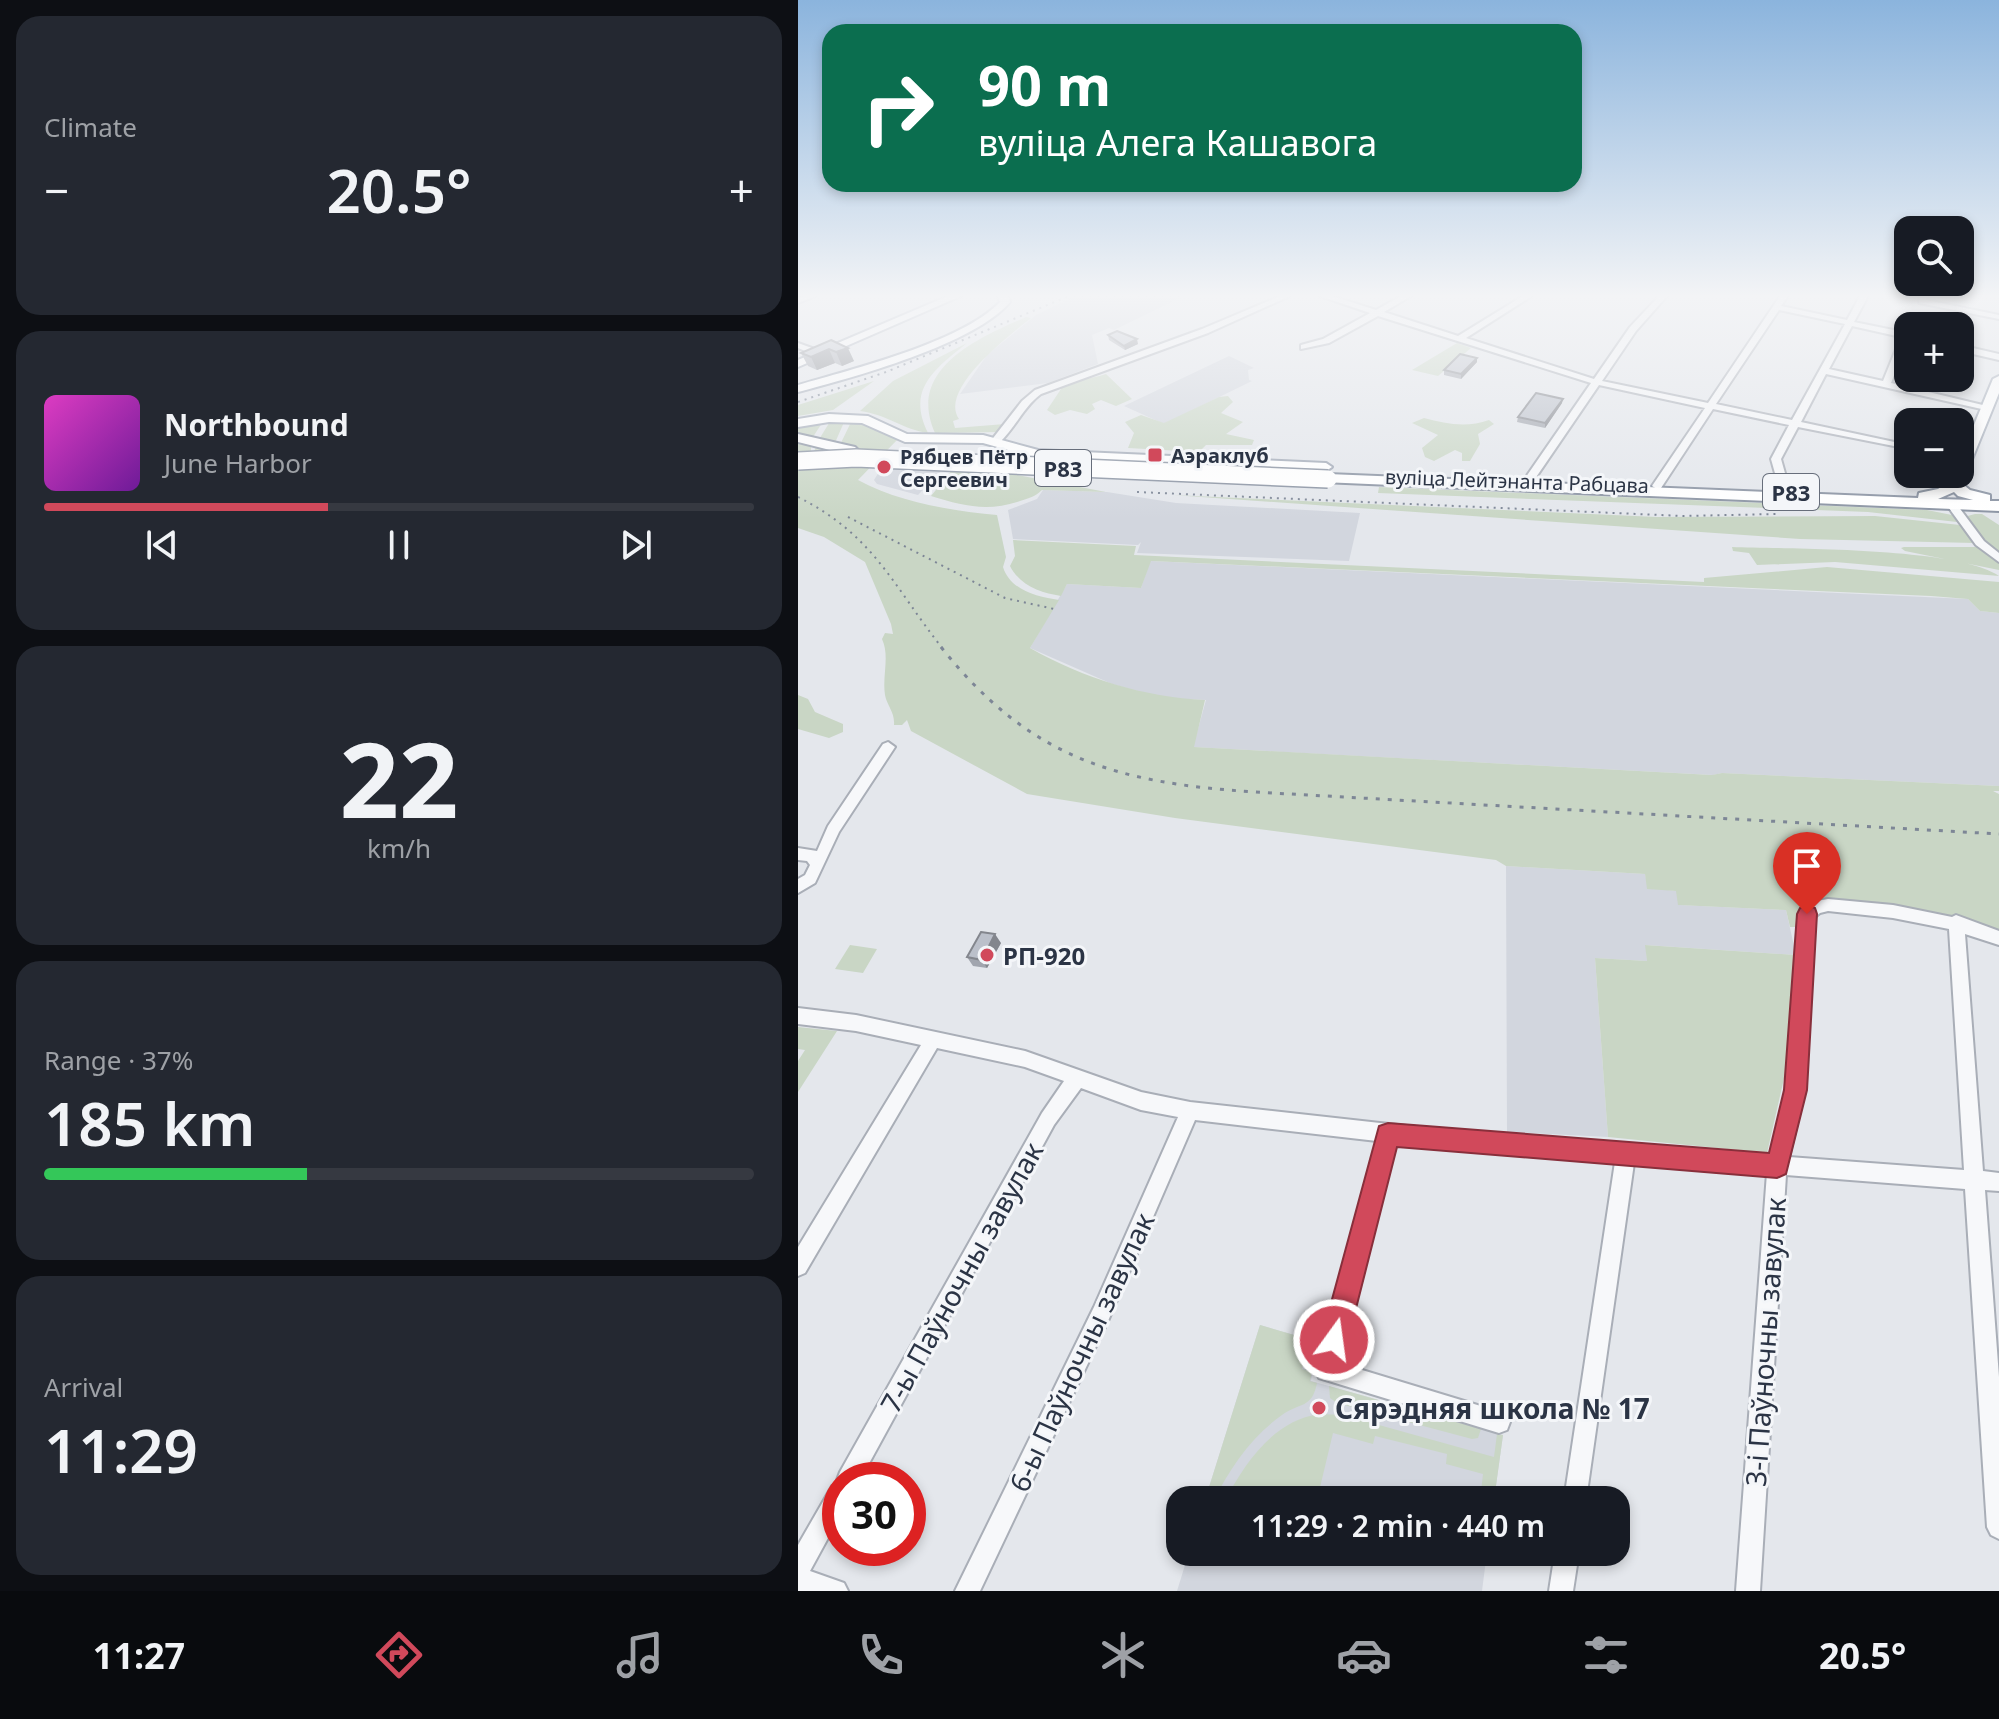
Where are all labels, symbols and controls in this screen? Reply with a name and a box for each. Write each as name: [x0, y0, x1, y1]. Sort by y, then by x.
text: 90 m: [978, 46, 1111, 122]
icon: right: [846, 56, 950, 160]
text: Climate: [44, 109, 137, 145]
text: вуліца Алега Кашавога: [978, 118, 1377, 167]
text: 20.5°: [326, 149, 472, 231]
text: −: [44, 160, 69, 220]
text: +: [729, 160, 754, 220]
map controls: [1894, 216, 1974, 488]
button: search: [1894, 216, 1974, 296]
button: +: [1894, 312, 1974, 392]
text: Northbound: [164, 404, 349, 445]
button: −: [1894, 408, 1974, 488]
place label: Аэраклуб: [1171, 442, 1269, 469]
place label: Рябцев Пётр Сергеевич: [900, 443, 1028, 493]
text: June Harbor: [164, 445, 312, 481]
marker: Аэраклуб: [1146, 446, 1164, 464]
road number: Р83: [1035, 450, 1091, 486]
marker: Рябцев Пётр Сергеевич: [875, 458, 893, 476]
street label: вуліца Лейтэнанта Рабцава: [1385, 463, 1649, 499]
road number: Р83: [1763, 474, 1819, 510]
icon: previous: [140, 523, 184, 567]
icon: pause: [377, 523, 421, 567]
icon: next: [614, 523, 658, 567]
text: 22: [340, 707, 458, 848]
text: km/h: [367, 830, 431, 866]
pin: [1773, 832, 1841, 914]
icon: arrive: [1785, 844, 1829, 888]
place label: РП-920: [1003, 939, 1085, 972]
marker: РП-920: [978, 946, 996, 964]
text: Range · 37%: [44, 1042, 193, 1078]
text: 185 km: [44, 1082, 255, 1164]
street label: 7-ы Паўночны завулак: [871, 1135, 1051, 1419]
street label: 3-і Паўночны завулак: [1736, 1196, 1794, 1488]
street label: 6-ы Паўночны завулак: [1000, 1206, 1162, 1498]
position arrow: [1292, 1298, 1376, 1382]
text: Arrival: [44, 1369, 123, 1405]
place label: Сярэдняя школа № 17: [1335, 1389, 1650, 1427]
marker: Сярэдняя школа № 17: [1310, 1399, 1328, 1417]
text: 11:29: [44, 1409, 198, 1491]
speed limit sign: 30: [822, 1462, 926, 1566]
text: 11:29 · 2 min · 440 m: [1251, 1505, 1545, 1546]
icon: directions: [371, 1627, 427, 1683]
icon: music: [612, 1627, 668, 1683]
icon: phone: [853, 1627, 909, 1683]
icon: climate: [1095, 1627, 1151, 1683]
icon: car: [1336, 1627, 1392, 1683]
icon: filters: [1578, 1627, 1634, 1683]
text: 11:27: [93, 1631, 185, 1680]
text: 20.5°: [1819, 1631, 1906, 1680]

